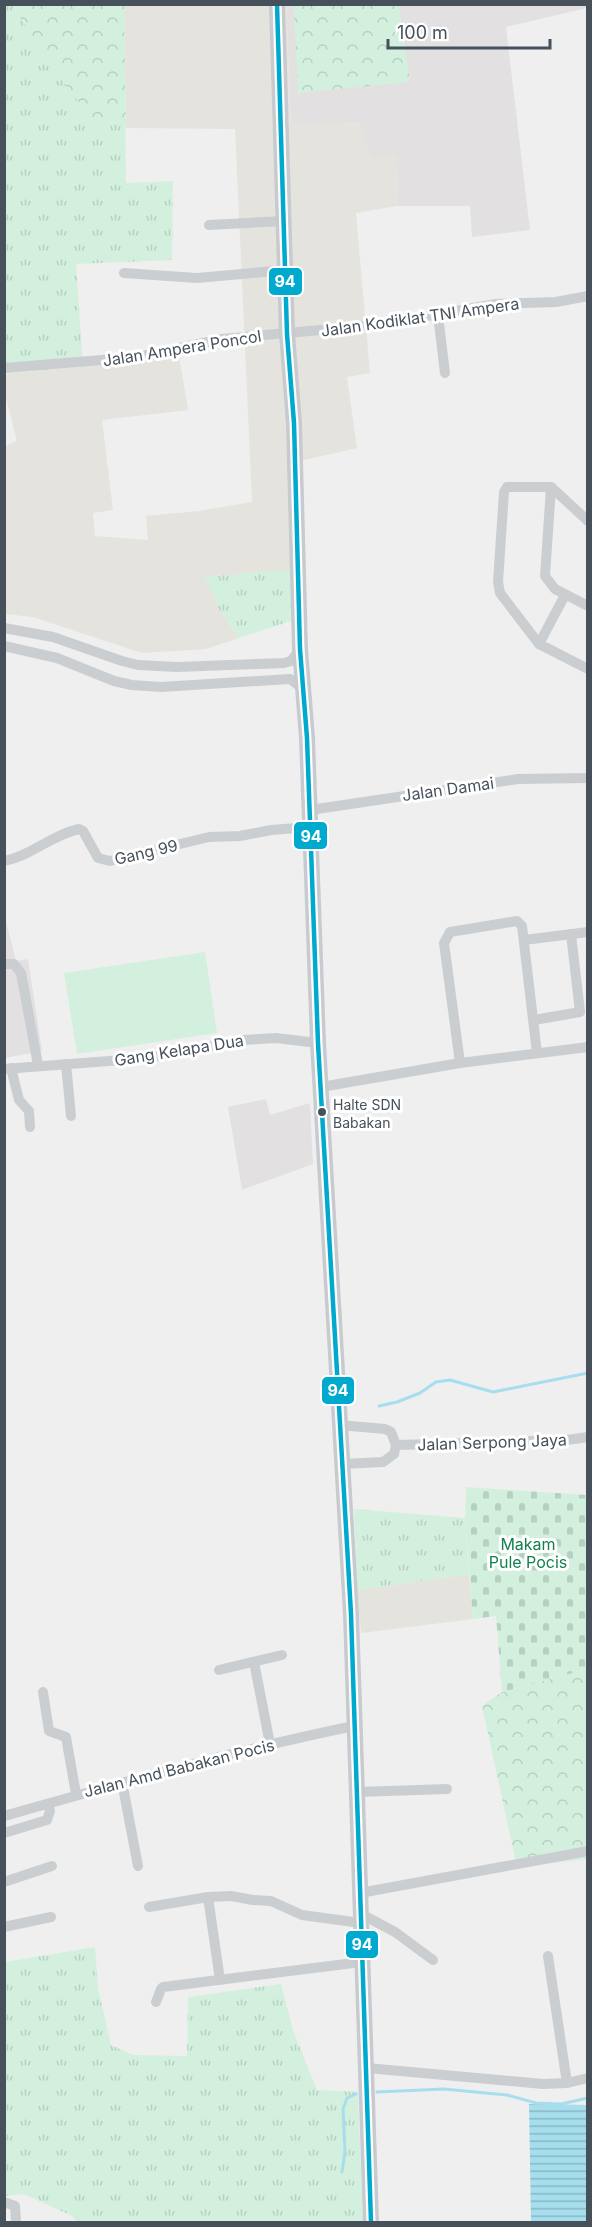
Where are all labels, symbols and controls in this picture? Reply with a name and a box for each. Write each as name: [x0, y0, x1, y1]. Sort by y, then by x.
scale bar: [388, 12, 550, 50]
text: 100 m: [397, 22, 448, 43]
line badge: 94: [268, 267, 303, 296]
text: 94: [274, 271, 296, 291]
street label: Jalan Kodiklat TNI Ampera: [320, 293, 520, 341]
street label: Jalan Ampera Poncol: [101, 326, 263, 370]
street label: Jalan Damai: [401, 773, 495, 805]
line badge: 94: [293, 821, 328, 850]
text: 94: [300, 826, 322, 846]
street label: Gang 99: [112, 835, 180, 869]
street label: Gang Kelapa Dua: [113, 1030, 245, 1070]
place label: Halte SDN Babakan: [333, 1096, 401, 1131]
marker: Halte SDN Babakan: [316, 1106, 328, 1118]
line badge: 94: [321, 1376, 355, 1405]
text: 94: [327, 1380, 349, 1400]
street label: Jalan Serpong Jaya: [417, 1429, 567, 1455]
park label: Makam Pule Pocis: [489, 1534, 567, 1572]
street label: Jalan Amd Babakan Pocis: [82, 1735, 276, 1801]
line badge: 94: [345, 1930, 379, 1959]
text: 94: [351, 1934, 373, 1954]

